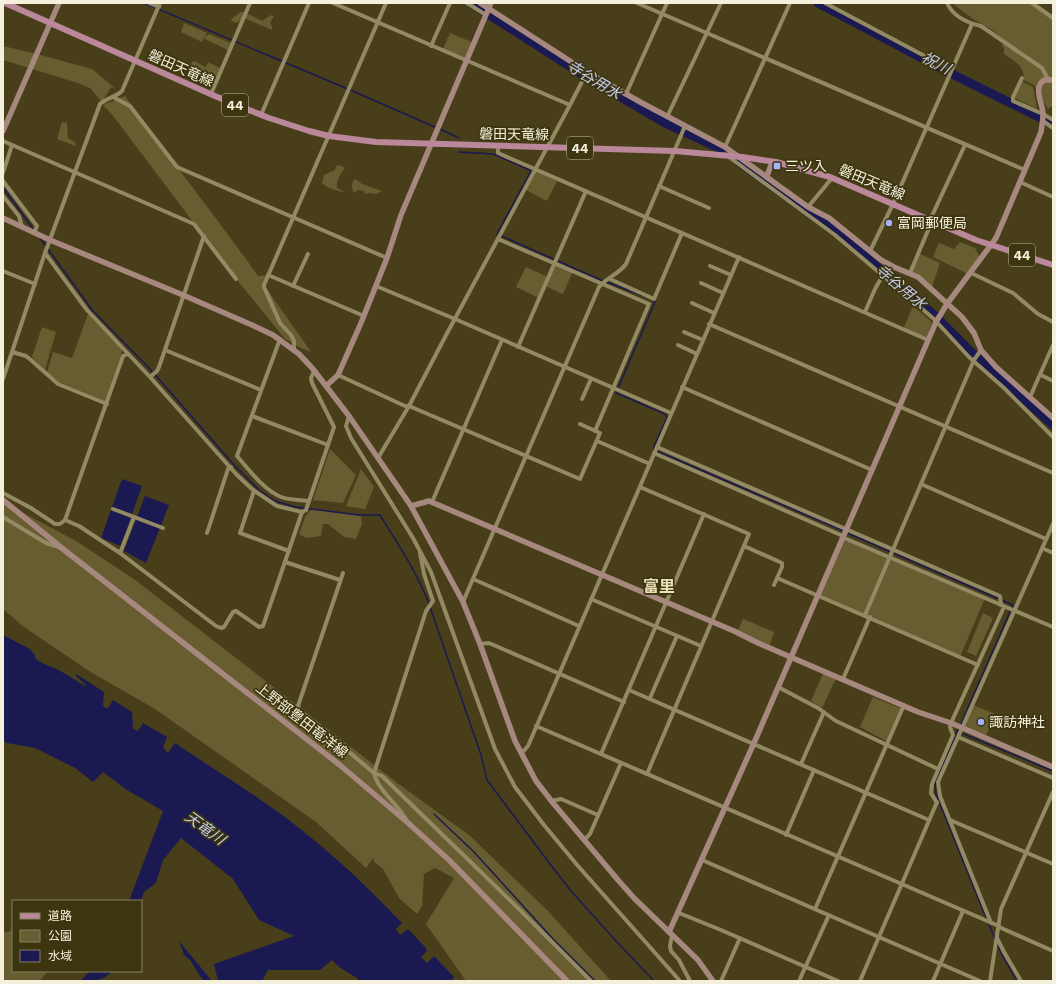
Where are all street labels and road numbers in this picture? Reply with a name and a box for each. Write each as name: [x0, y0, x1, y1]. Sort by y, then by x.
street label: 磐田天竜線: [146, 46, 216, 90]
road number: 44: [222, 94, 248, 116]
street label: 磐田天竜線: [479, 125, 549, 143]
road number: 44: [567, 137, 593, 159]
street label: 磐田天竜線: [837, 161, 907, 203]
road number: 44: [1009, 244, 1035, 266]
street label: 上野部豊田竜洋線: [253, 679, 351, 761]

